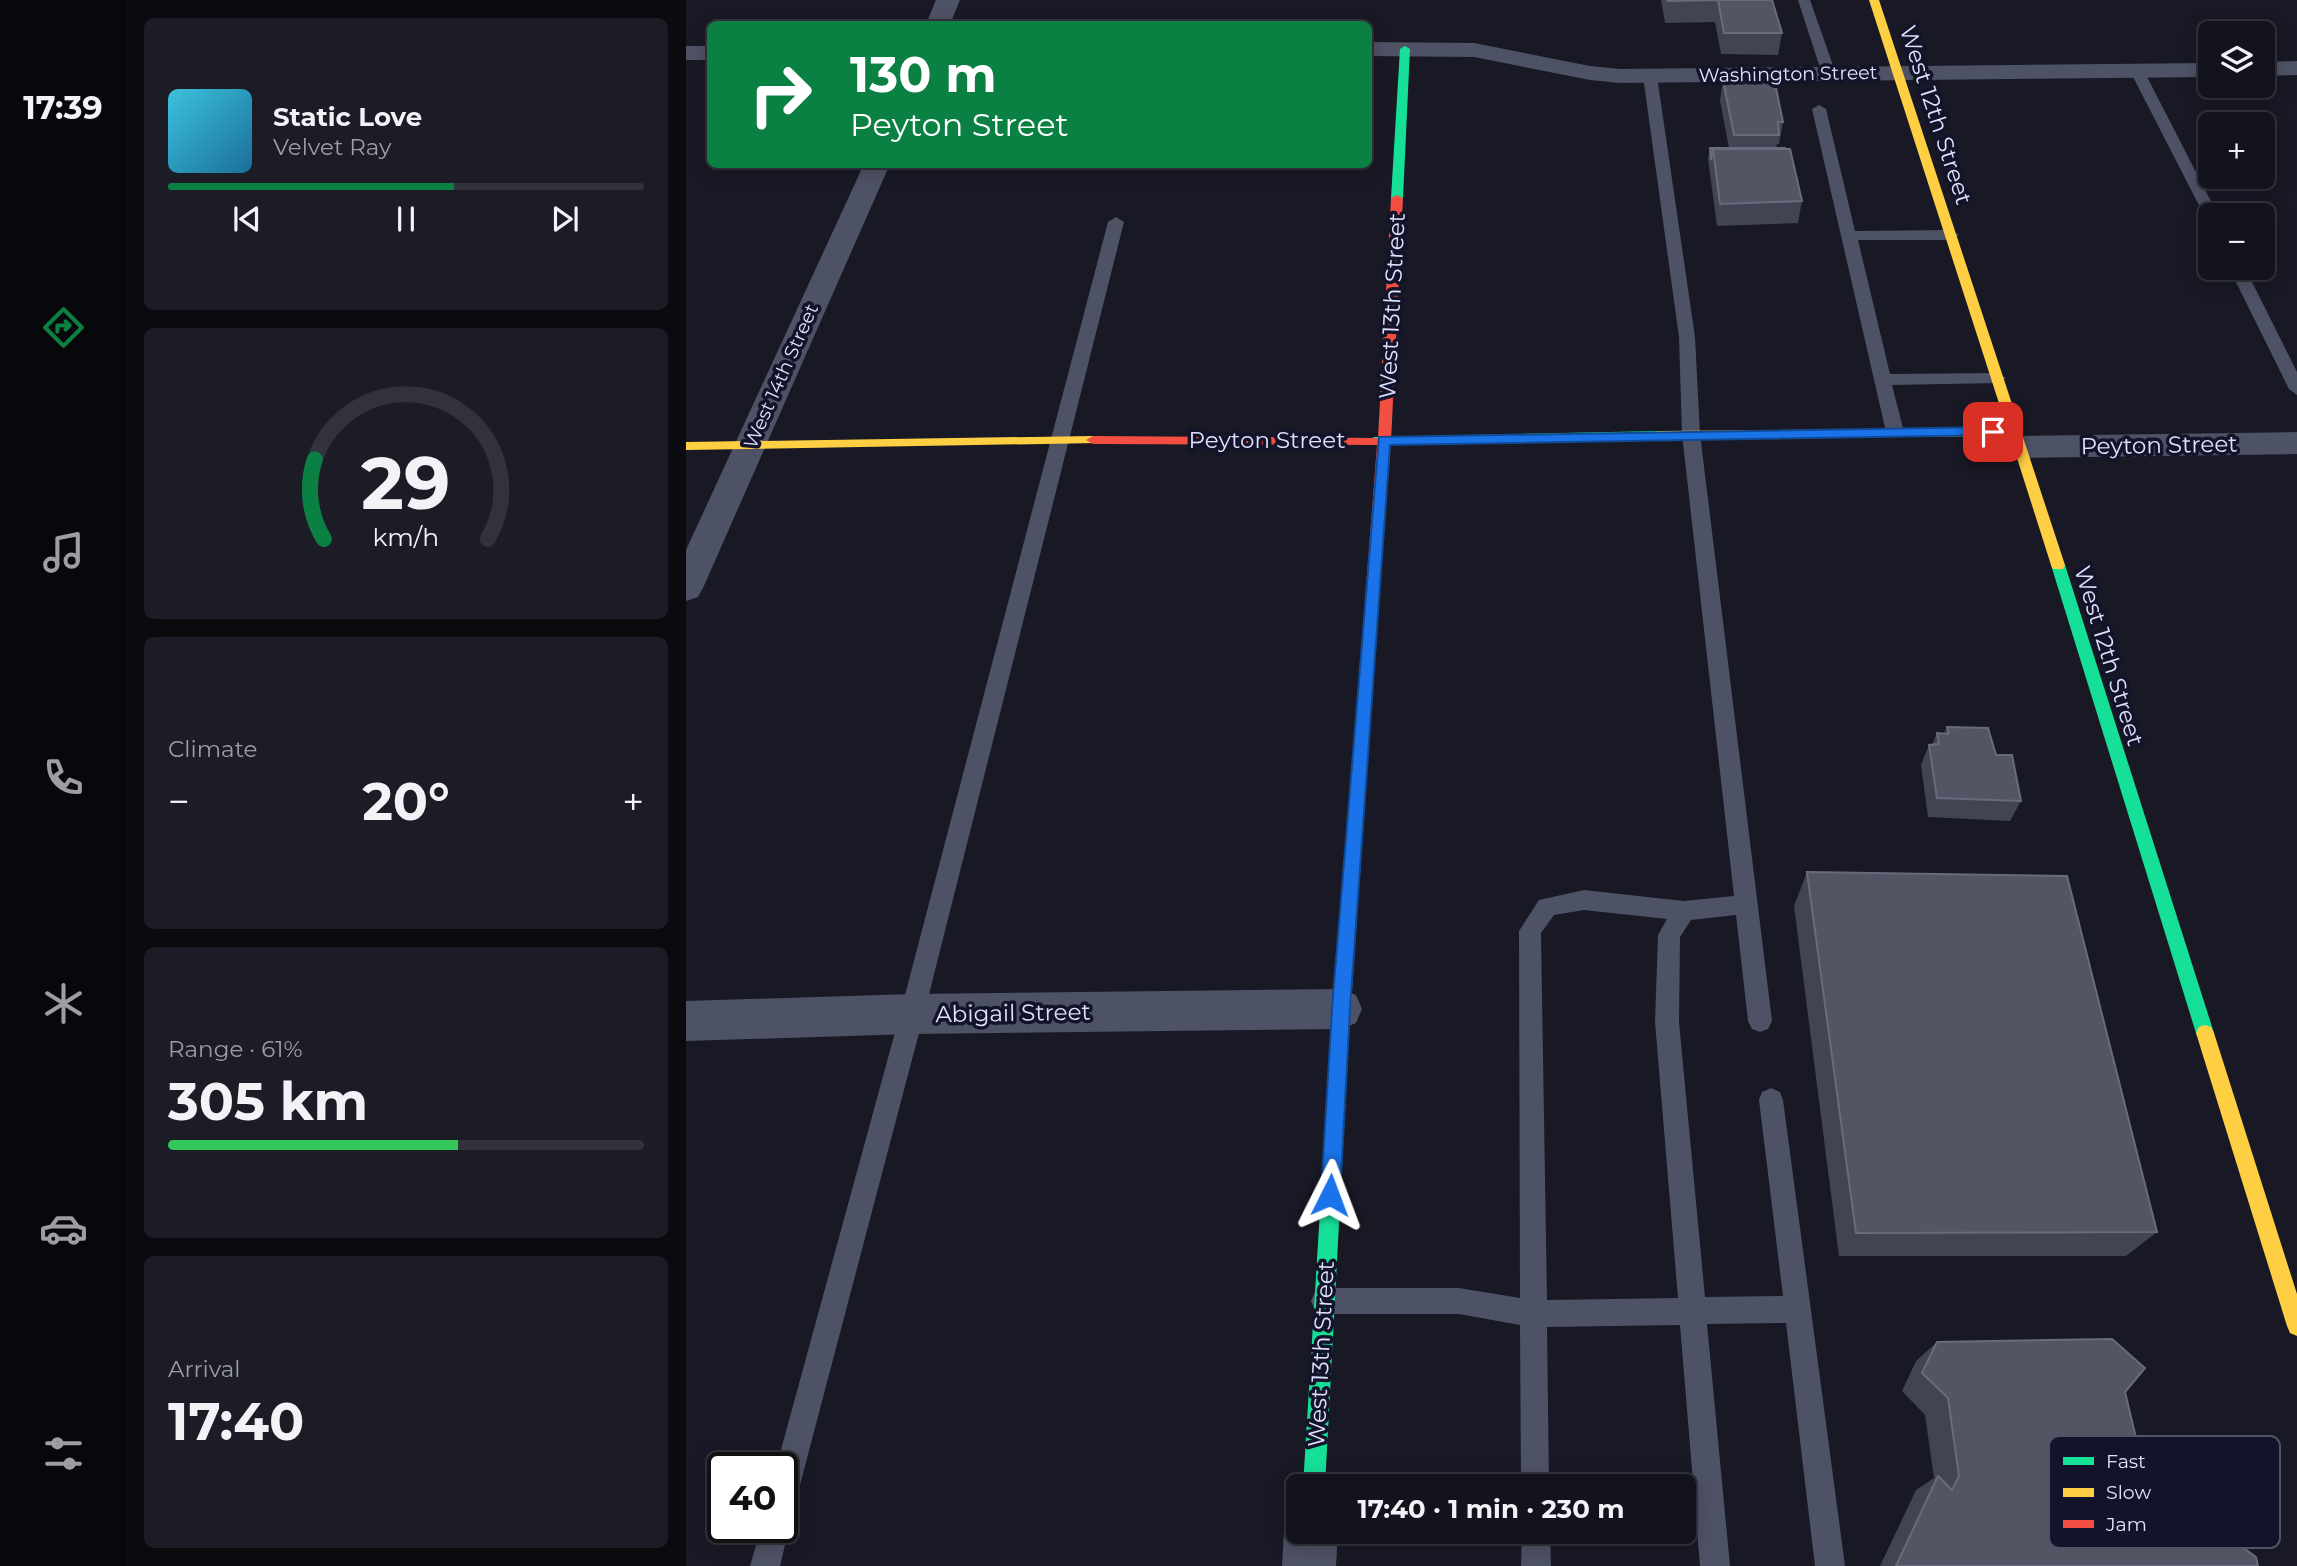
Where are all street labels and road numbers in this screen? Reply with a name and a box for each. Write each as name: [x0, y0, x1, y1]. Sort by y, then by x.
street label: West 12th Street: [1894, 22, 1978, 208]
street label: Washington Street: [1698, 61, 1878, 87]
street label: West 13th Street: [1373, 212, 1411, 400]
street label: West 14th Street: [739, 300, 823, 452]
street label: Peyton Street: [1188, 426, 1346, 454]
street label: Peyton Street: [2080, 430, 2238, 460]
street label: West 12th Street: [2068, 563, 2150, 749]
street label: Abigail Street: [935, 998, 1091, 1028]
street label: West 13th Street: [1302, 1260, 1340, 1448]

